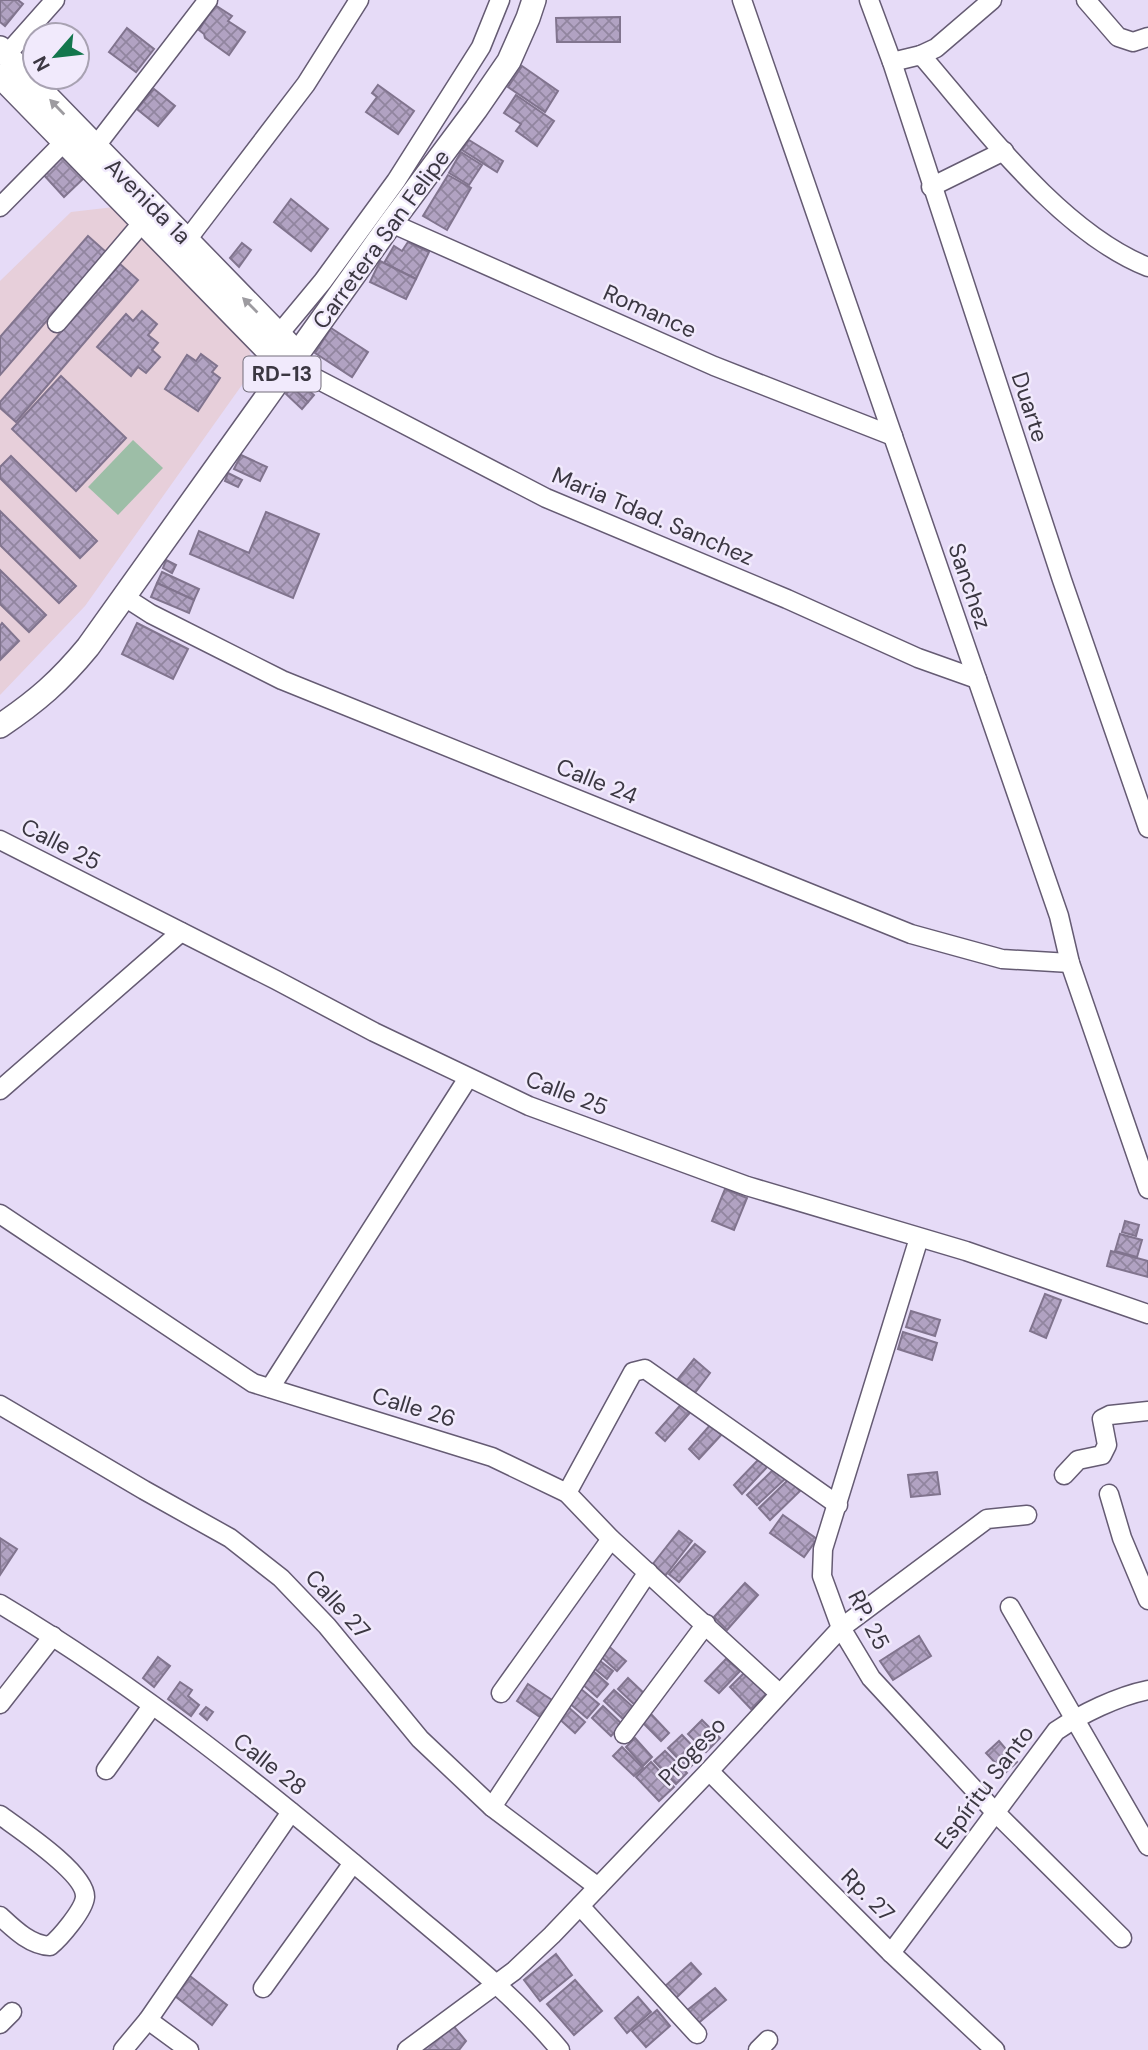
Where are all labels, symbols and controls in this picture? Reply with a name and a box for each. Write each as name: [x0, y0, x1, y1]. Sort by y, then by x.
north arrow: [21, 21, 91, 91]
text: N: [27, 52, 56, 76]
one-way arrow: [48, 99, 65, 116]
street label: Carretera San Felipe: [306, 143, 456, 335]
street label: Avenida 1a: [98, 151, 198, 251]
street label: Romance: [599, 277, 701, 345]
one-way arrow: [243, 297, 259, 314]
road number: RD-13: [244, 356, 320, 392]
street label: Duarte: [1005, 368, 1055, 446]
street label: Maria Tdad. Sanchez: [548, 460, 758, 572]
street label: Sanchez: [941, 539, 999, 633]
street label: Calle 24: [552, 751, 642, 811]
street label: Calle 25: [16, 811, 106, 877]
street label: Calle 25: [522, 1064, 612, 1122]
street label: Calle 26: [368, 1380, 460, 1434]
street label: Calle 27: [299, 1563, 377, 1645]
street label: RP. 25: [841, 1585, 897, 1655]
street label: Progeso: [652, 1710, 732, 1792]
street label: Espíritu Santo: [928, 1719, 1040, 1855]
street label: Calle 28: [227, 1726, 313, 1802]
street label: Rp. 27: [835, 1862, 901, 1928]

